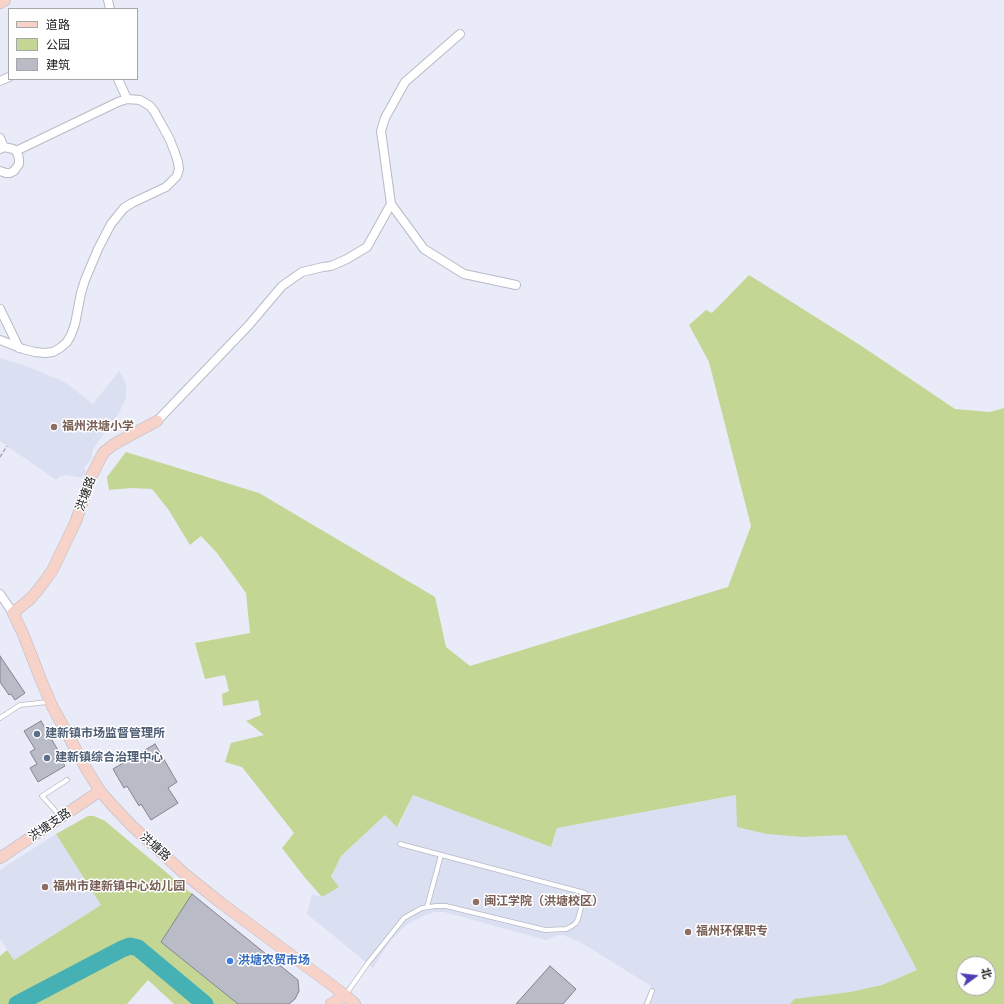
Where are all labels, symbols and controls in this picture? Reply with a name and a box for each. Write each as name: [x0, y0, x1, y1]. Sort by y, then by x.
legend: [8, 8, 138, 80]
text: 道路: [46, 16, 70, 33]
text: 公园: [46, 36, 70, 53]
text: 建筑: [46, 56, 70, 73]
place label: 福州洪塘小学: [62, 420, 134, 434]
marker: 福州洪塘小学: [49, 422, 59, 432]
street label: 洪塘路: [73, 475, 99, 513]
place label: 建新镇市场监督管理所: [45, 727, 165, 741]
marker: 建新镇市场监督管理所: [32, 729, 42, 739]
place label: 建新镇综合治理中心: [55, 751, 163, 765]
marker: 建新镇综合治理中心: [42, 753, 52, 763]
street label: 洪塘支路: [26, 806, 74, 844]
street label: 洪塘路: [137, 830, 173, 864]
place label: 福州市建新镇中心幼儿园: [53, 880, 185, 894]
marker: 福州市建新镇中心幼儿园: [40, 882, 50, 892]
place label: 闽江学院（洪塘校区）: [484, 895, 604, 909]
marker: 闽江学院（洪塘校区）: [471, 897, 481, 907]
place label: 福州环保职专: [696, 925, 768, 939]
marker: 福州环保职专: [683, 927, 693, 937]
place label: 洪塘农贸市场: [238, 954, 310, 968]
marker: 洪塘农贸市场: [225, 956, 235, 966]
north arrow: [956, 956, 996, 996]
text: 北: [978, 966, 996, 980]

